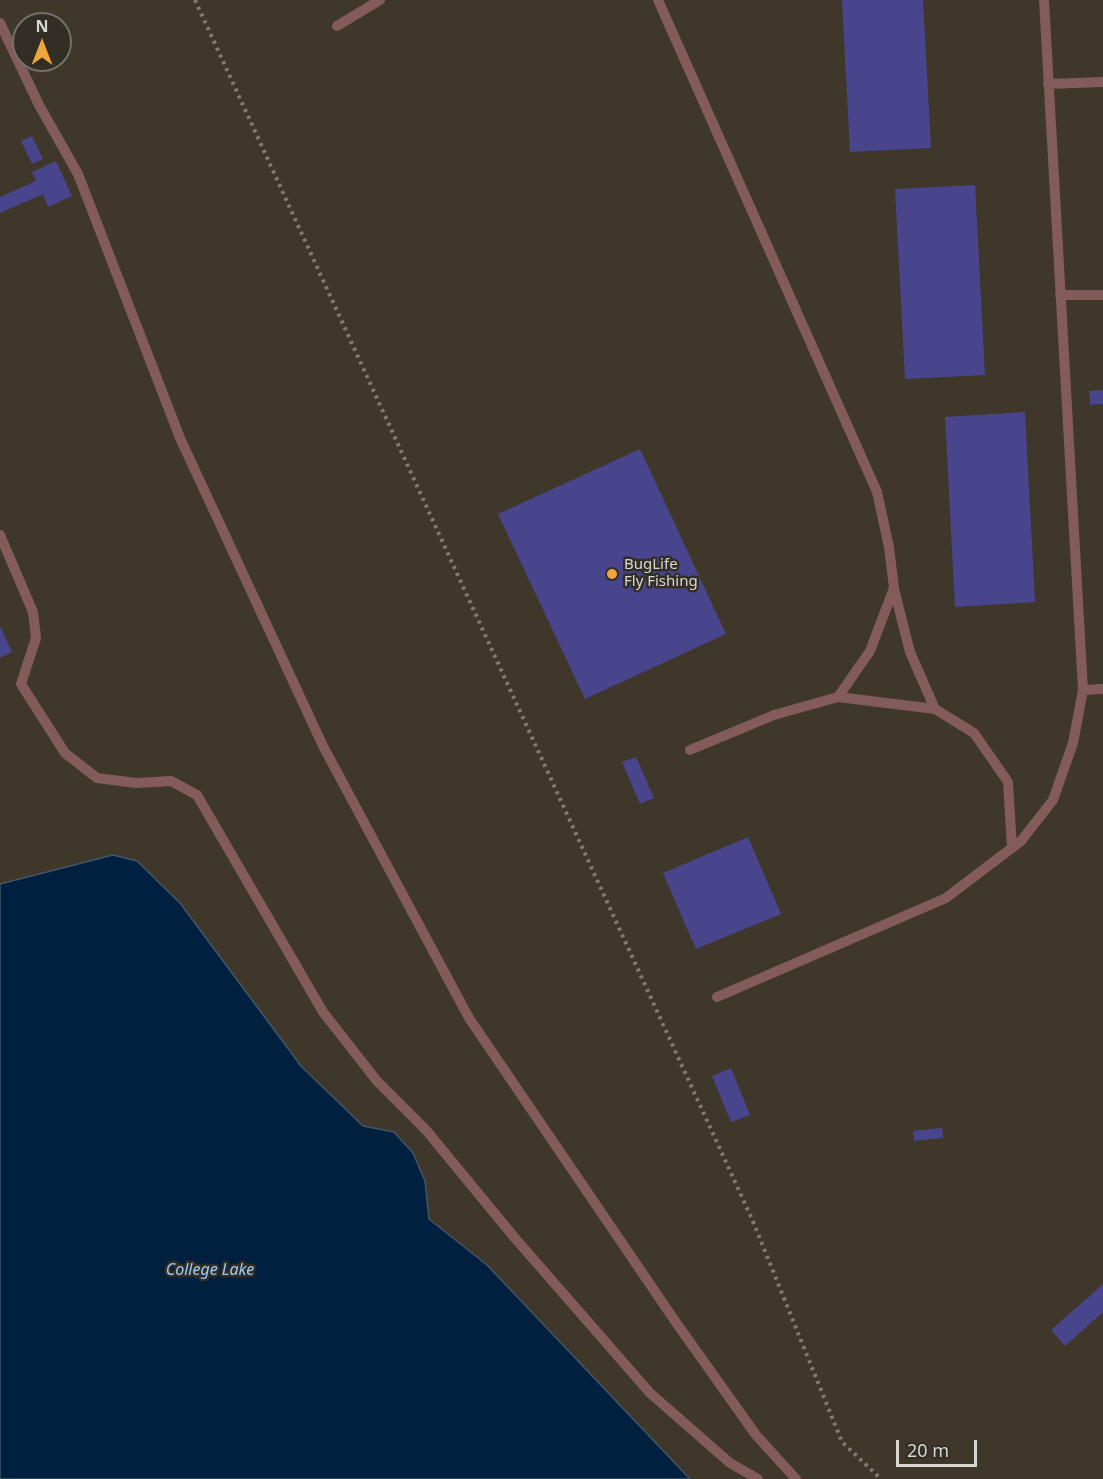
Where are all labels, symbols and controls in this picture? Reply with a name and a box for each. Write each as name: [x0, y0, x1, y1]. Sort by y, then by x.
north arrow: [12, 12, 72, 72]
text: N: [35, 15, 49, 37]
place label: BugLife Fly Fishing: [624, 556, 698, 591]
marker: BugLife Fly Fishing: [605, 567, 619, 581]
water label: College Lake: [166, 1260, 254, 1280]
scale bar: [899, 1428, 980, 1466]
text: 20 m: [907, 1438, 949, 1462]

